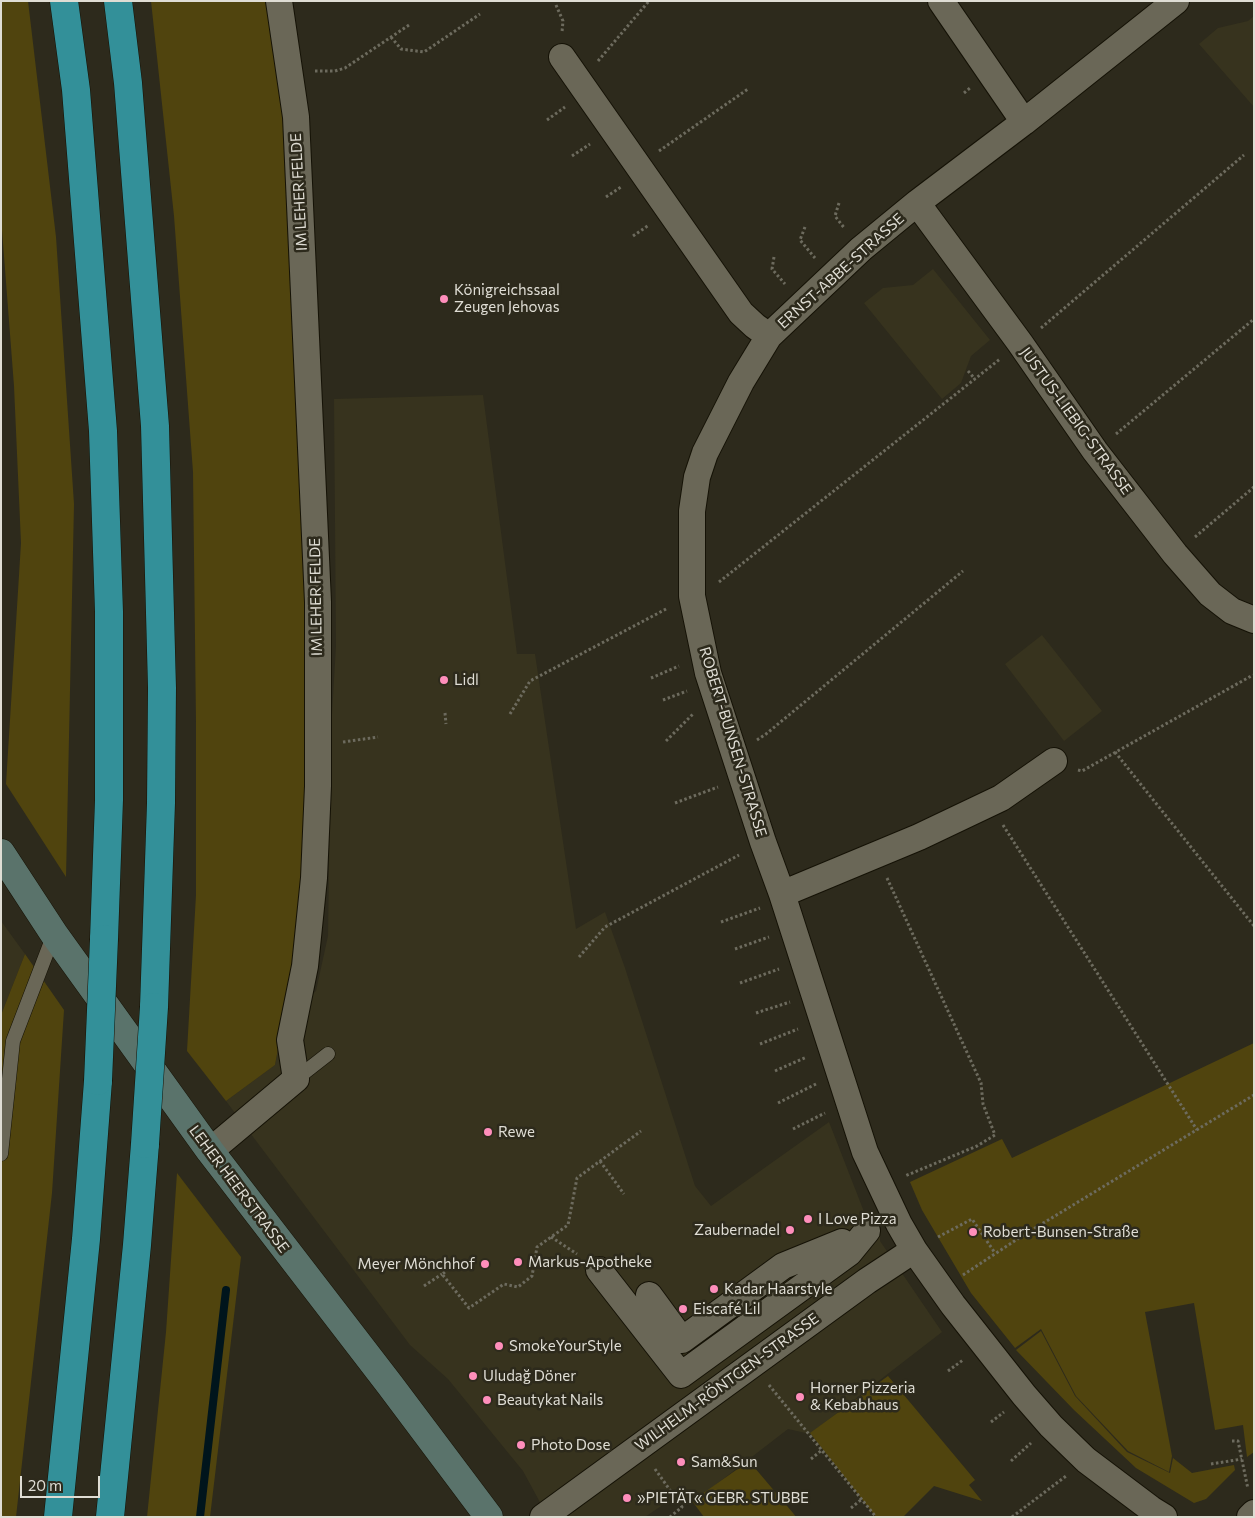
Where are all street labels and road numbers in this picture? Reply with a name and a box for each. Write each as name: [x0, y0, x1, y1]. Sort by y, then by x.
street label: IM LEHER FELDE: [287, 133, 311, 251]
street label: ERNST-ABBE-STRASSE: [774, 210, 908, 332]
street label: JUSTUS-LIEBIG-STRASSE: [1017, 344, 1135, 498]
street label: IM LEHER FELDE: [306, 538, 326, 656]
street label: ROBERT-BUNSEN-STRASSE: [695, 645, 771, 839]
street label: LEHER HEERSTRASSE: [185, 1122, 293, 1256]
street label: WILHELM-RÖNTGEN-STRASSE: [632, 1309, 822, 1455]

